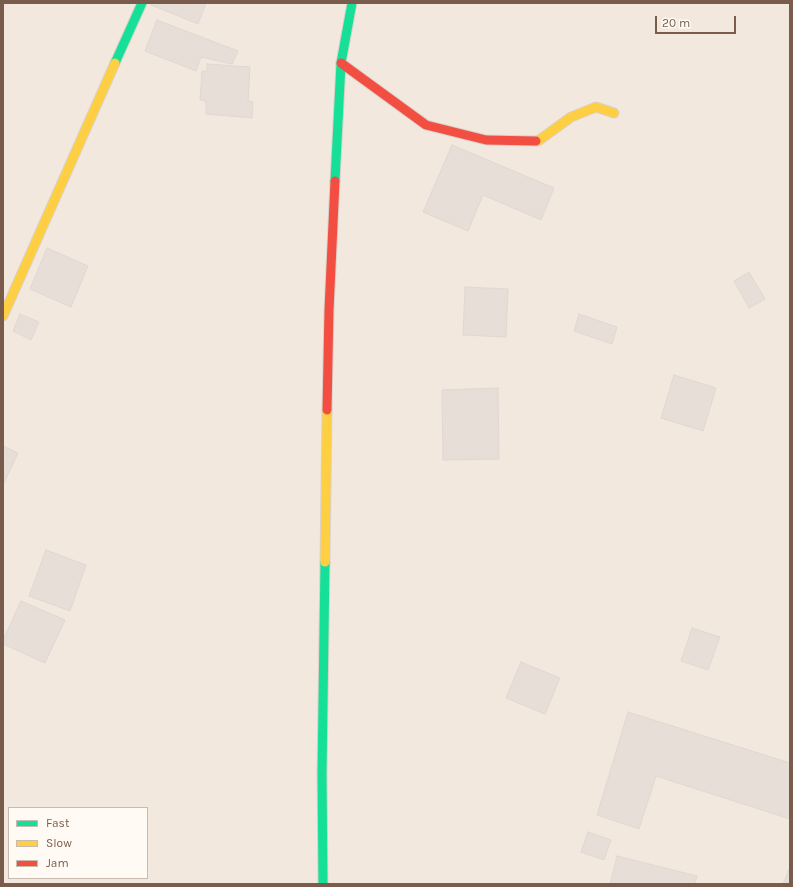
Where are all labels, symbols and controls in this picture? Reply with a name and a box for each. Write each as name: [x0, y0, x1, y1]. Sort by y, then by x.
scale bar: [657, 8, 738, 34]
text: 20 m: [662, 16, 690, 30]
legend: [8, 807, 148, 879]
text: Fast: [46, 816, 69, 830]
text: Slow: [46, 836, 72, 850]
text: Jam: [46, 856, 69, 870]

